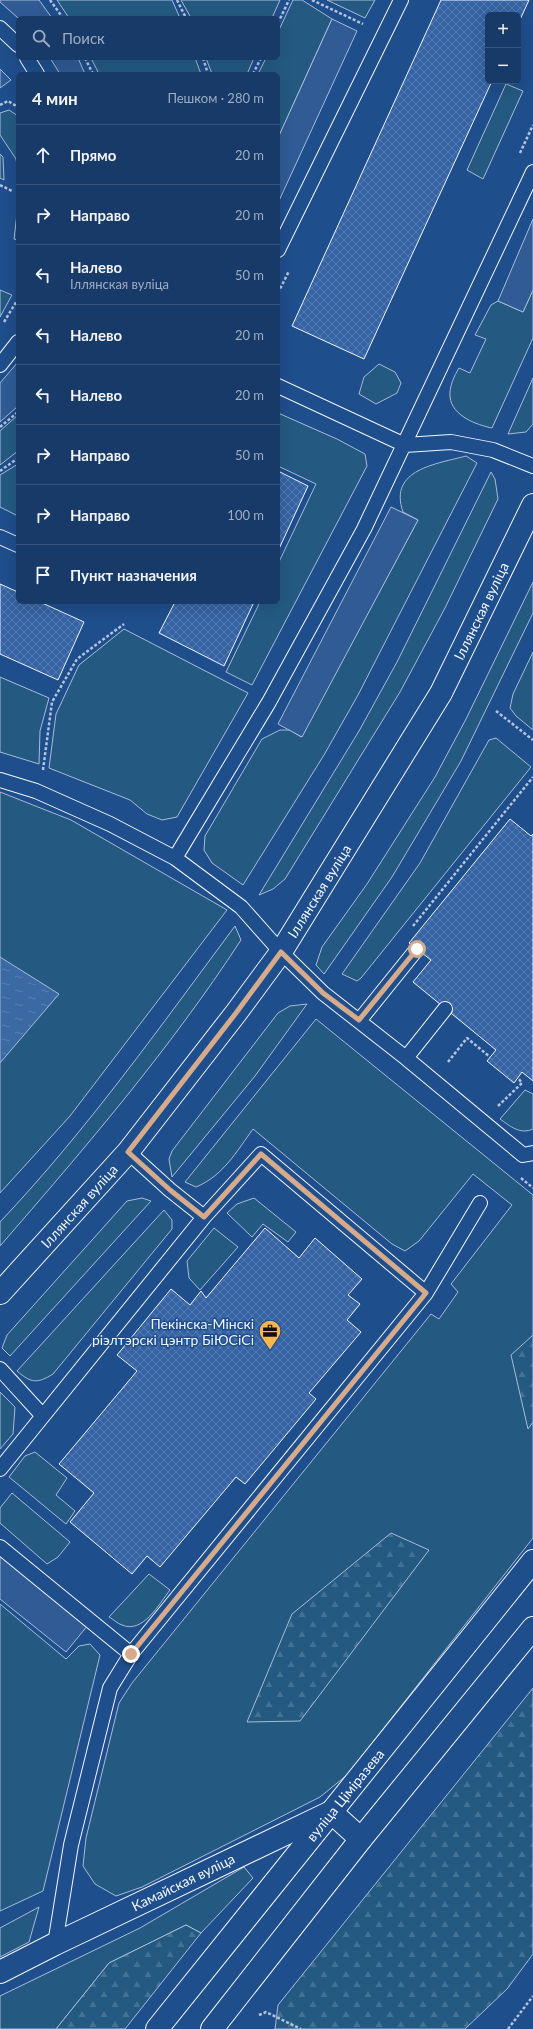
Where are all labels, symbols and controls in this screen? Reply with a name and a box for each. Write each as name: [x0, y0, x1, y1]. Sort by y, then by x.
map controls: [485, 12, 521, 84]
button: +: [485, 12, 521, 48]
search box: [16, 16, 280, 60]
icon: search: [30, 27, 52, 49]
text: Поиск: [62, 29, 105, 47]
button: −: [485, 48, 521, 84]
text: 4 мин: [32, 88, 78, 109]
text: Пешком · 280 m: [167, 90, 264, 106]
icon: ahead: [32, 144, 54, 166]
text: Прямо: [70, 146, 116, 164]
text: 20 m: [235, 147, 264, 163]
icon: right: [32, 204, 54, 226]
text: Направо: [70, 206, 130, 224]
text: 20 m: [235, 207, 264, 223]
text: Налево: [70, 258, 122, 276]
icon: left: [32, 264, 54, 286]
text: 50 m: [235, 267, 264, 283]
text: Іллянская вуліца: [70, 276, 169, 292]
icon: left: [32, 324, 54, 346]
text: Налево: [70, 326, 122, 344]
text: 20 m: [235, 327, 264, 343]
icon: left: [32, 384, 54, 406]
text: Налево: [70, 386, 122, 404]
text: 20 m: [235, 387, 264, 403]
icon: right: [32, 444, 54, 466]
text: Направо: [70, 446, 130, 464]
text: 50 m: [235, 447, 264, 463]
icon: right: [32, 504, 54, 526]
text: Направо: [70, 506, 130, 524]
text: 100 m: [227, 507, 264, 523]
street label: Іллянская вуліца: [450, 559, 512, 663]
icon: arrive: [32, 564, 54, 586]
text: Пункт назначения: [70, 566, 197, 584]
street label: Іллянская вуліца: [284, 841, 354, 941]
route start: [408, 940, 426, 958]
street label: Іллянская вуліца: [37, 1161, 121, 1251]
place label: Пекінска-Мінскі ріэлтэрскі цэнтр БіЮСіСі: [92, 1315, 254, 1348]
office icon: Пекінска-Мінскі ріэлтэрскі цэнтр БіЮСіСі: [257, 1318, 283, 1351]
route end: [122, 1645, 140, 1663]
street label: вуліца Ціміразева: [303, 1745, 387, 1845]
street label: Камайская вуліца: [129, 1850, 237, 1914]

